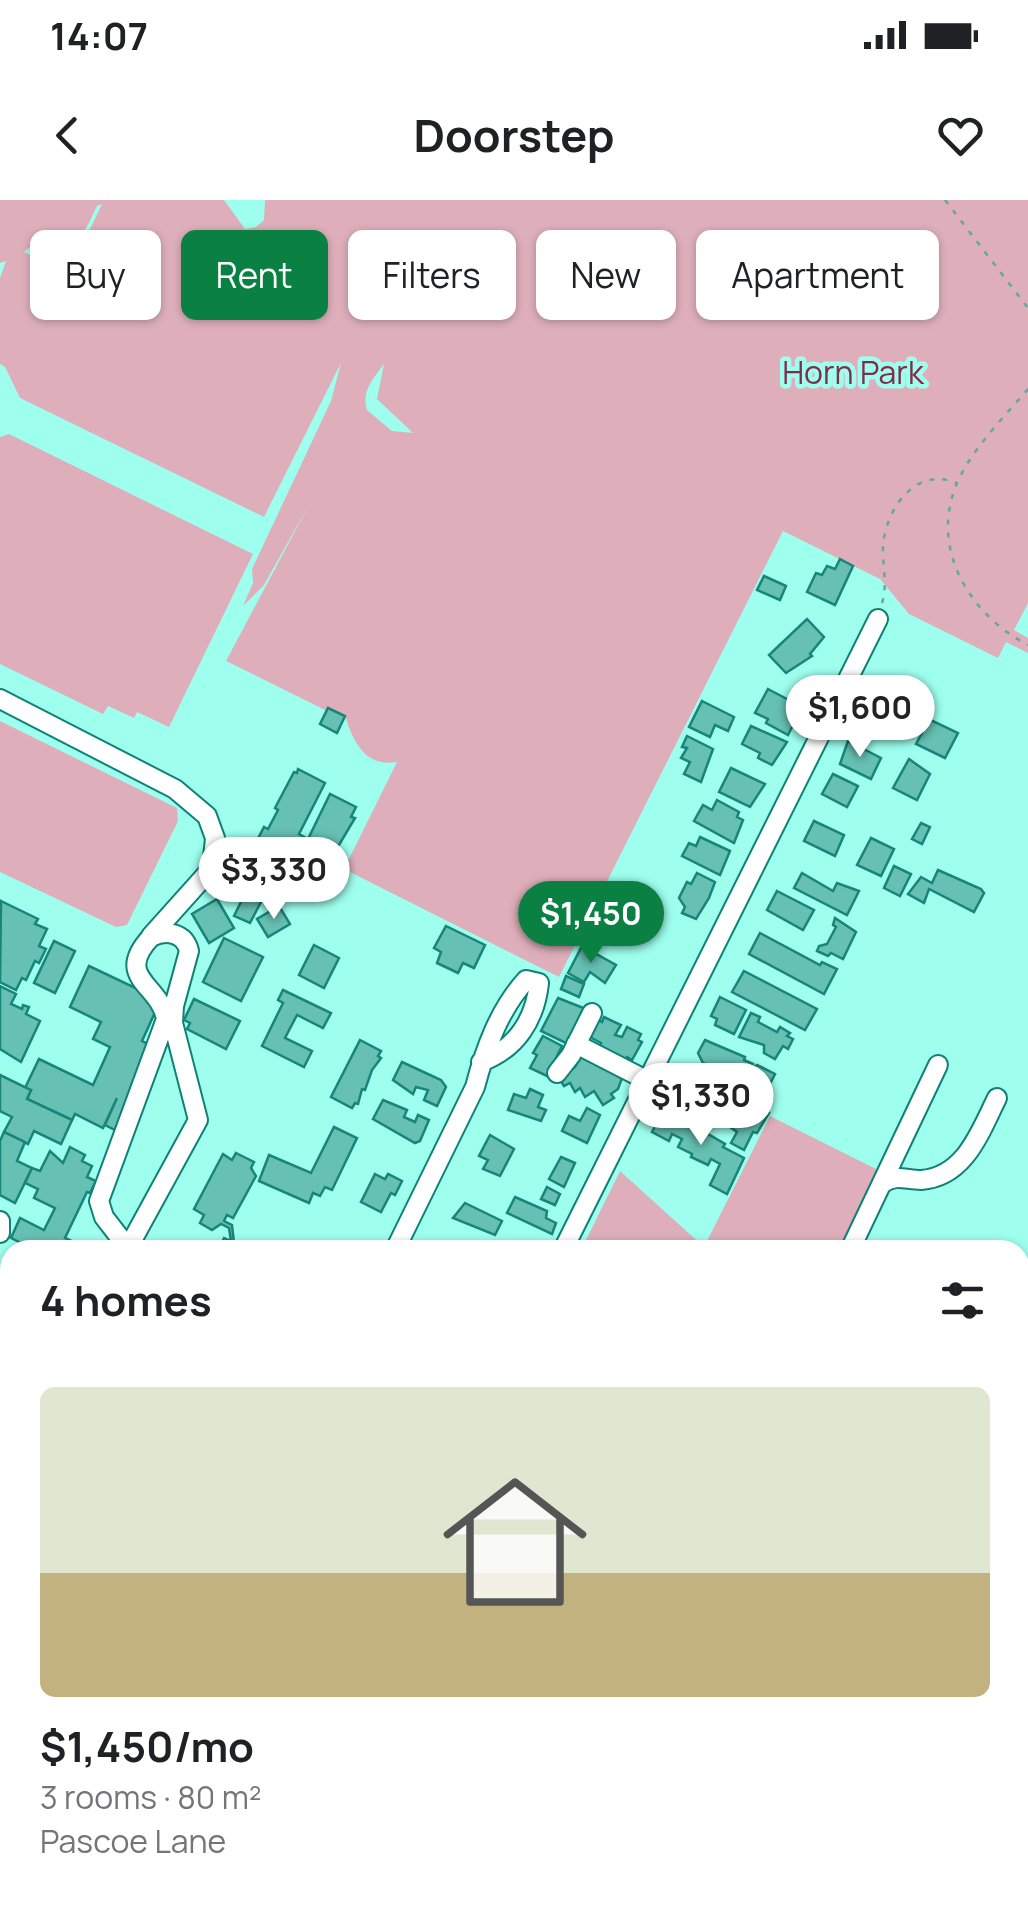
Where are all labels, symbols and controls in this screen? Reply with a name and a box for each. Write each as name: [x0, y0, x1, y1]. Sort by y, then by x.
text: 14:07: [50, 9, 148, 61]
text: Doorstep: [414, 104, 614, 166]
icon: back: [40, 108, 95, 163]
icon: heart: [933, 108, 988, 163]
chip: Buy: [30, 230, 161, 320]
chip: Rent: [181, 230, 328, 320]
chip: Filters: [348, 230, 516, 320]
chip: New: [536, 230, 676, 320]
chip: Apartment: [696, 230, 939, 320]
park label: Horn Park: [782, 350, 925, 394]
pin: $1,600: [779, 675, 941, 760]
text: $1,600: [808, 685, 912, 729]
pin: $3,330: [193, 837, 355, 922]
text: $3,330: [221, 847, 327, 891]
pin: $1,450: [510, 881, 672, 966]
text: $1,450: [540, 891, 642, 935]
pin: $1,330: [620, 1063, 782, 1148]
text: $1,330: [651, 1073, 751, 1117]
text: 4 homes: [40, 1271, 212, 1329]
icon: filters: [935, 1273, 990, 1328]
icon: home: [425, 1452, 605, 1632]
text: $1,450/mo: [40, 1717, 254, 1775]
text: 3 rooms · 80 m²: [40, 1775, 262, 1819]
text: Pascoe Lane: [40, 1819, 226, 1863]

